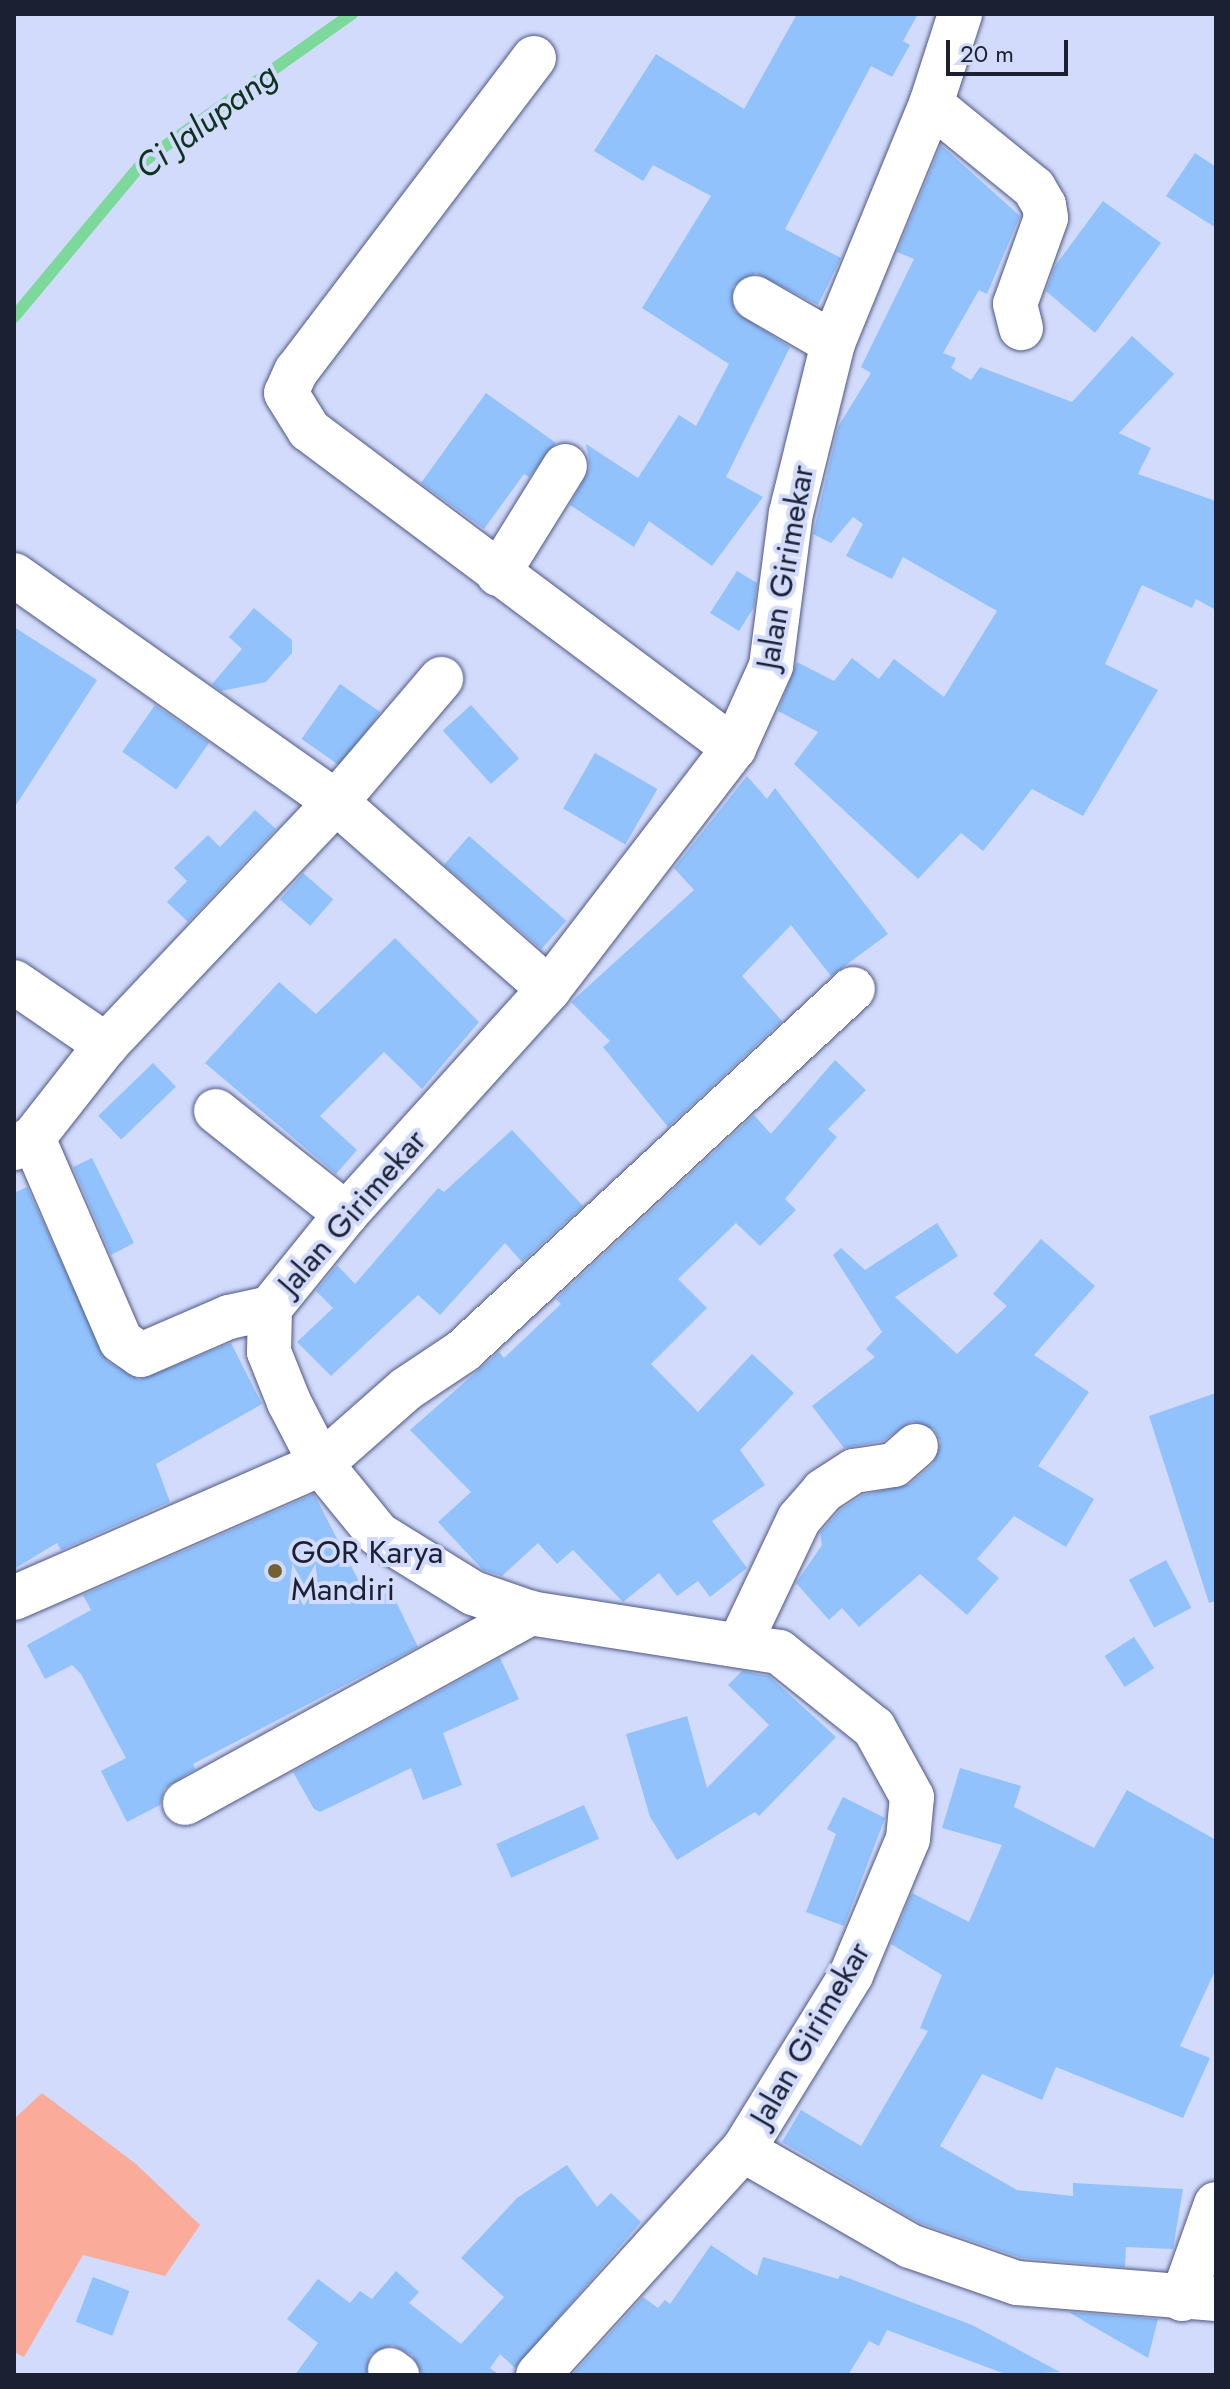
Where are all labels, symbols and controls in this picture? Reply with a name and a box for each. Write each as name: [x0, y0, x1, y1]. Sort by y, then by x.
scale bar: [950, 24, 1072, 74]
text: 20 m: [960, 36, 1014, 71]
water label: Ci Jalupang: [127, 55, 285, 187]
street label: Jalan Girimekar: [748, 462, 822, 672]
street label: Jalan Girimekar: [270, 1121, 434, 1303]
place label: GOR Karya Mandiri: [291, 1534, 443, 1609]
marker: GOR Karya Mandiri: [266, 1562, 284, 1580]
street label: Jalan Girimekar: [742, 1935, 878, 2133]

